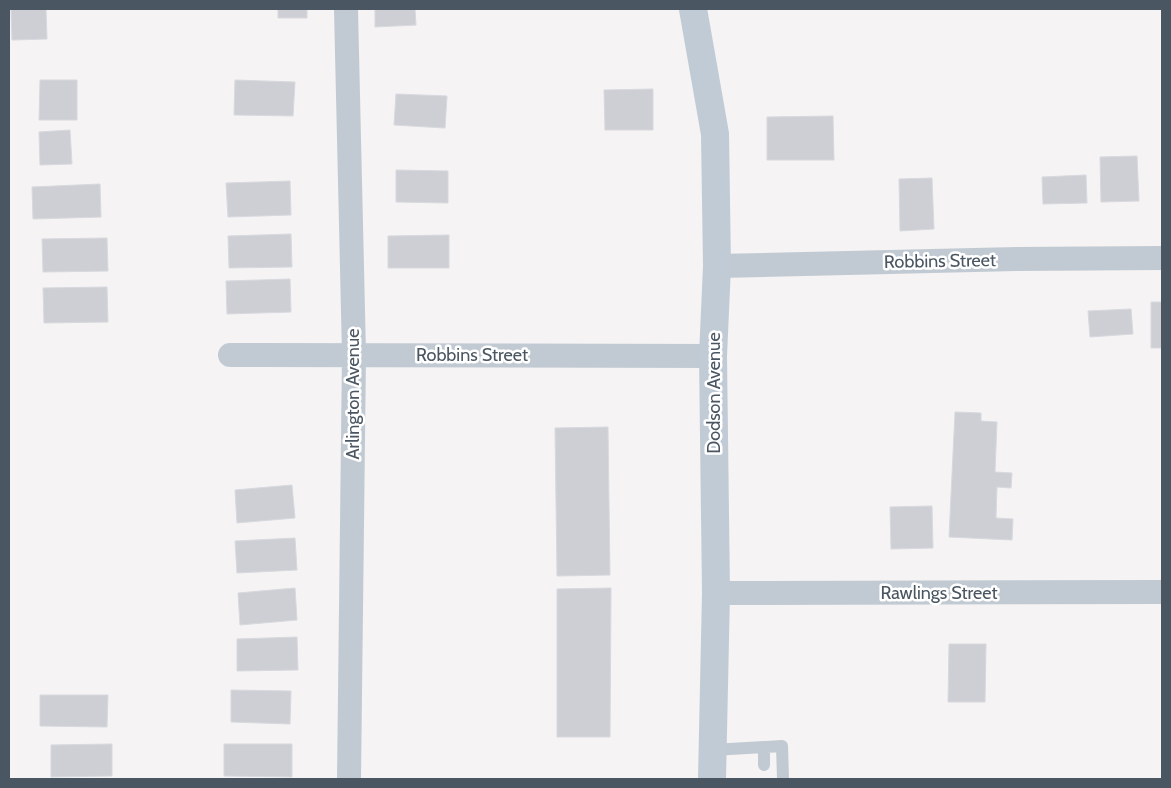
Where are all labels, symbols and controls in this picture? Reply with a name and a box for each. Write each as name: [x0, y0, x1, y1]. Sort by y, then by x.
street label: Robbins Street: [884, 249, 996, 273]
street label: Arlington Avenue: [342, 329, 364, 459]
street label: Dodson Avenue: [703, 332, 725, 454]
street label: Robbins Street: [416, 344, 528, 366]
street label: Rawlings Street: [880, 582, 998, 604]

